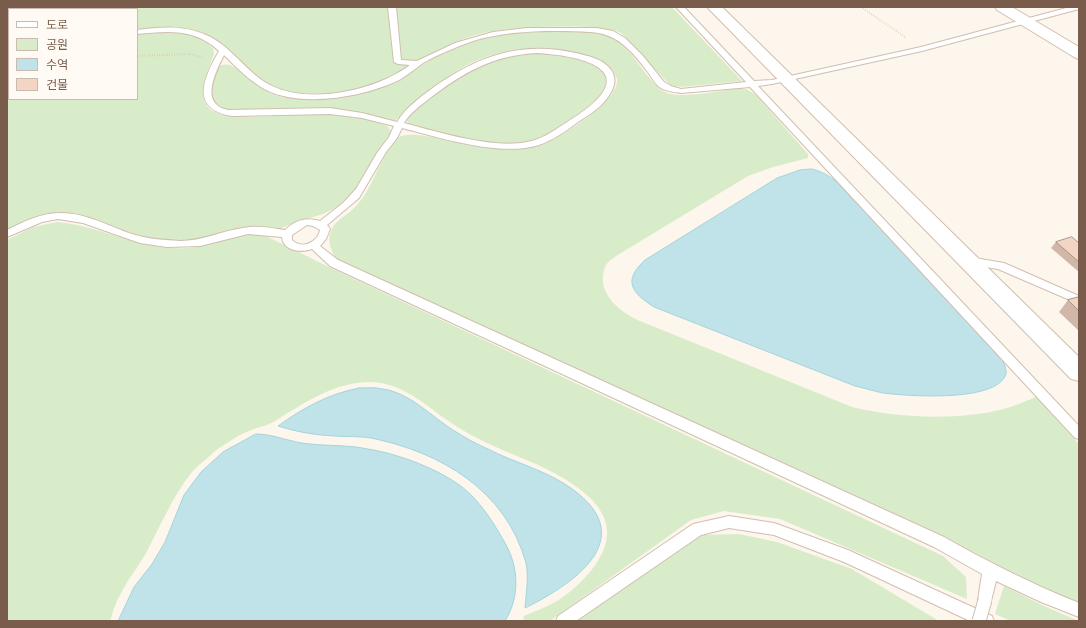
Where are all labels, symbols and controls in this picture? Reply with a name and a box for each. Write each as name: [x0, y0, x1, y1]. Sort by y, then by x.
legend: [8, 8, 138, 100]
text: 도로: [46, 17, 68, 33]
text: 공원: [46, 37, 68, 53]
text: 수역: [46, 57, 68, 73]
text: 건물: [46, 77, 68, 93]

